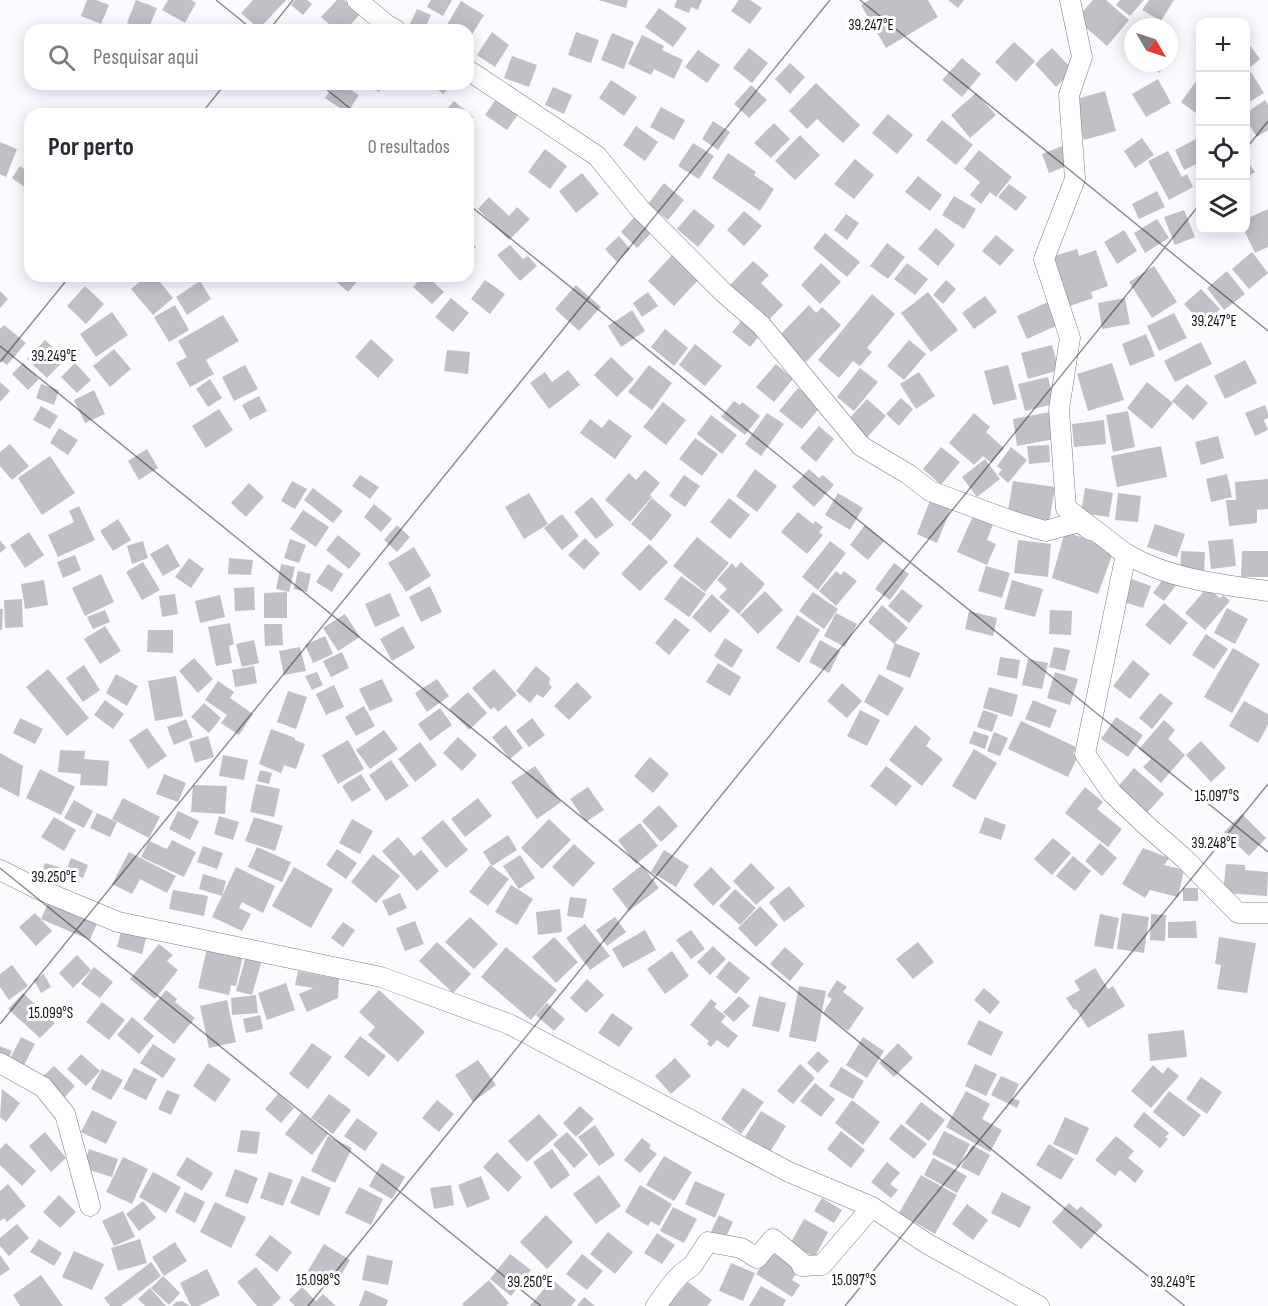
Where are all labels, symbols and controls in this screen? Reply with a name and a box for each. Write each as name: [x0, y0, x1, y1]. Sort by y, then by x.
text: 39.247°E: [848, 16, 894, 35]
north arrow: [1124, 18, 1178, 72]
map controls: [1196, 18, 1250, 234]
button: +: [1196, 18, 1250, 72]
search box: [24, 24, 474, 90]
icon: search: [45, 41, 78, 74]
text: Pesquisar aqui: [93, 44, 198, 71]
button: −: [1196, 72, 1250, 126]
button: locate: [1196, 126, 1250, 180]
text: Por perto: [48, 132, 134, 163]
text: 0 resultados: [368, 135, 450, 159]
button: layers: [1196, 180, 1250, 234]
text: 39.247°E: [1191, 312, 1237, 331]
text: 39.249°E: [31, 347, 77, 366]
text: 15.097°S: [1195, 787, 1239, 806]
text: 39.248°E: [1191, 834, 1237, 853]
text: 39.250°E: [31, 868, 77, 887]
text: 15.099°S: [29, 1004, 73, 1023]
text: 15.098°S: [296, 1271, 340, 1290]
text: 15.097°S: [832, 1271, 876, 1290]
text: 39.250°E: [507, 1273, 553, 1292]
text: 39.249°E: [1150, 1273, 1196, 1292]

